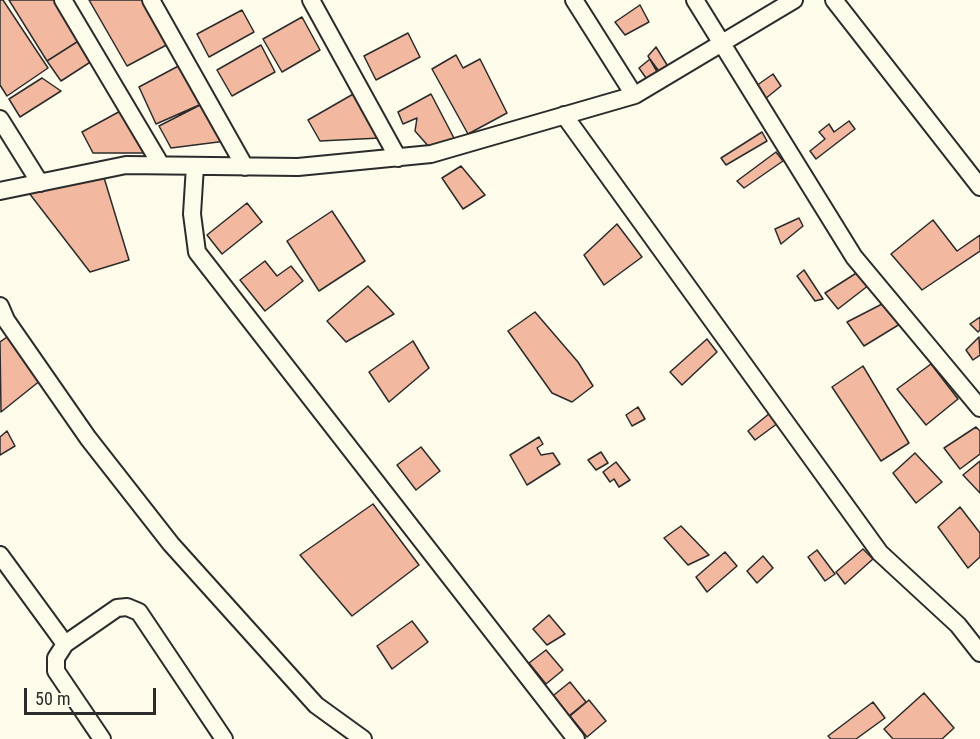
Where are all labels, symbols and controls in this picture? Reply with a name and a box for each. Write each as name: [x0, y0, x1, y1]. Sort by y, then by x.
scale bar: [27, 676, 159, 714]
text: 50 m: [35, 688, 70, 709]

